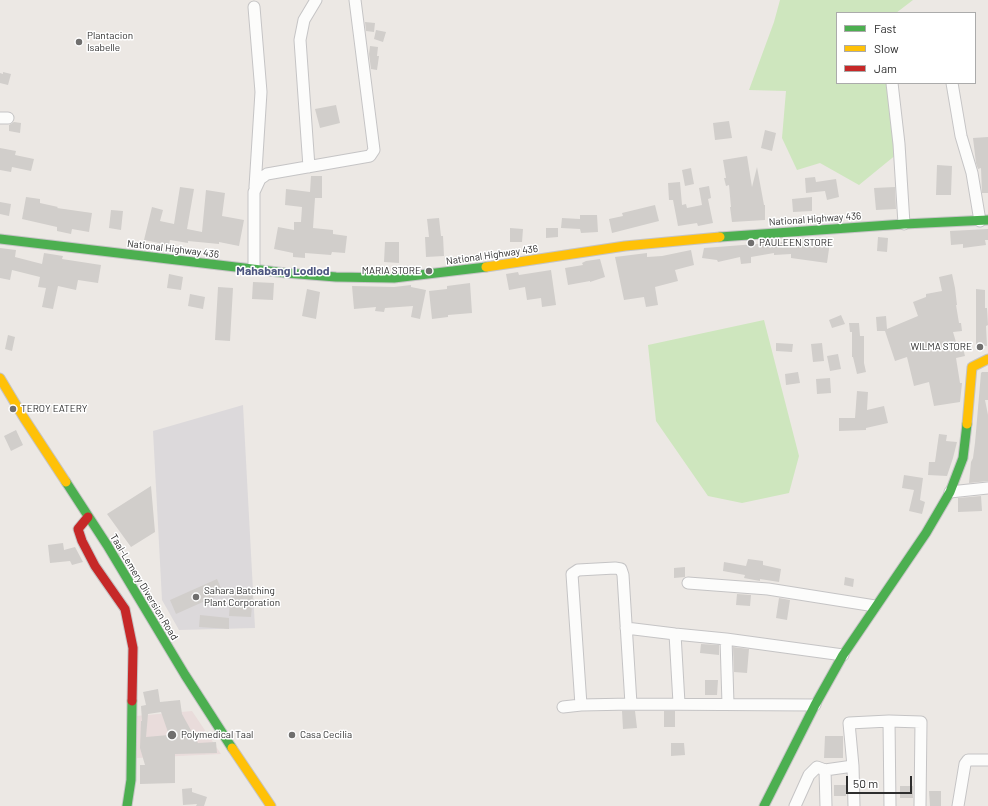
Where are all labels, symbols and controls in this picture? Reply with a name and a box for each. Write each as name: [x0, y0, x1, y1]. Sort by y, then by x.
legend: [836, 12, 976, 84]
text: Fast: [874, 21, 897, 35]
place label: Plantacion Isabelle: [87, 30, 133, 54]
marker: Plantacion Isabelle: [74, 37, 84, 47]
text: Slow: [874, 41, 899, 55]
text: Jam: [874, 61, 897, 75]
street label: National Highway 436: [768, 210, 862, 228]
street label: National Highway 436: [126, 237, 220, 261]
place label: PAULEEN STORE: [759, 237, 833, 249]
marker: PAULEEN STORE: [746, 238, 756, 248]
street label: National Highway 436: [445, 243, 539, 267]
district label: Mahabang Lodlod: [236, 264, 330, 278]
place label: MARIA STORE: [362, 265, 421, 277]
marker: MARIA STORE: [424, 266, 434, 276]
place label: WILMA STORE: [911, 341, 972, 353]
marker: WILMA STORE: [975, 342, 985, 352]
place label: TEROY EATERY: [21, 403, 88, 415]
marker: TEROY EATERY: [8, 404, 18, 414]
street label: Taal-Lemery Diversion Road: [108, 532, 180, 642]
place label: Sahara Batching Plant Corporation: [204, 585, 280, 608]
marker: Sahara Batching Plant Corporation: [191, 592, 201, 602]
marker: Polymedical Taal: [166, 729, 178, 741]
place label: Polymedical Taal: [181, 729, 253, 741]
place label: Casa Cecilia: [300, 729, 352, 741]
marker: Casa Cecilia: [287, 730, 297, 740]
scale bar: [848, 768, 914, 794]
text: 50 m: [853, 776, 878, 790]

